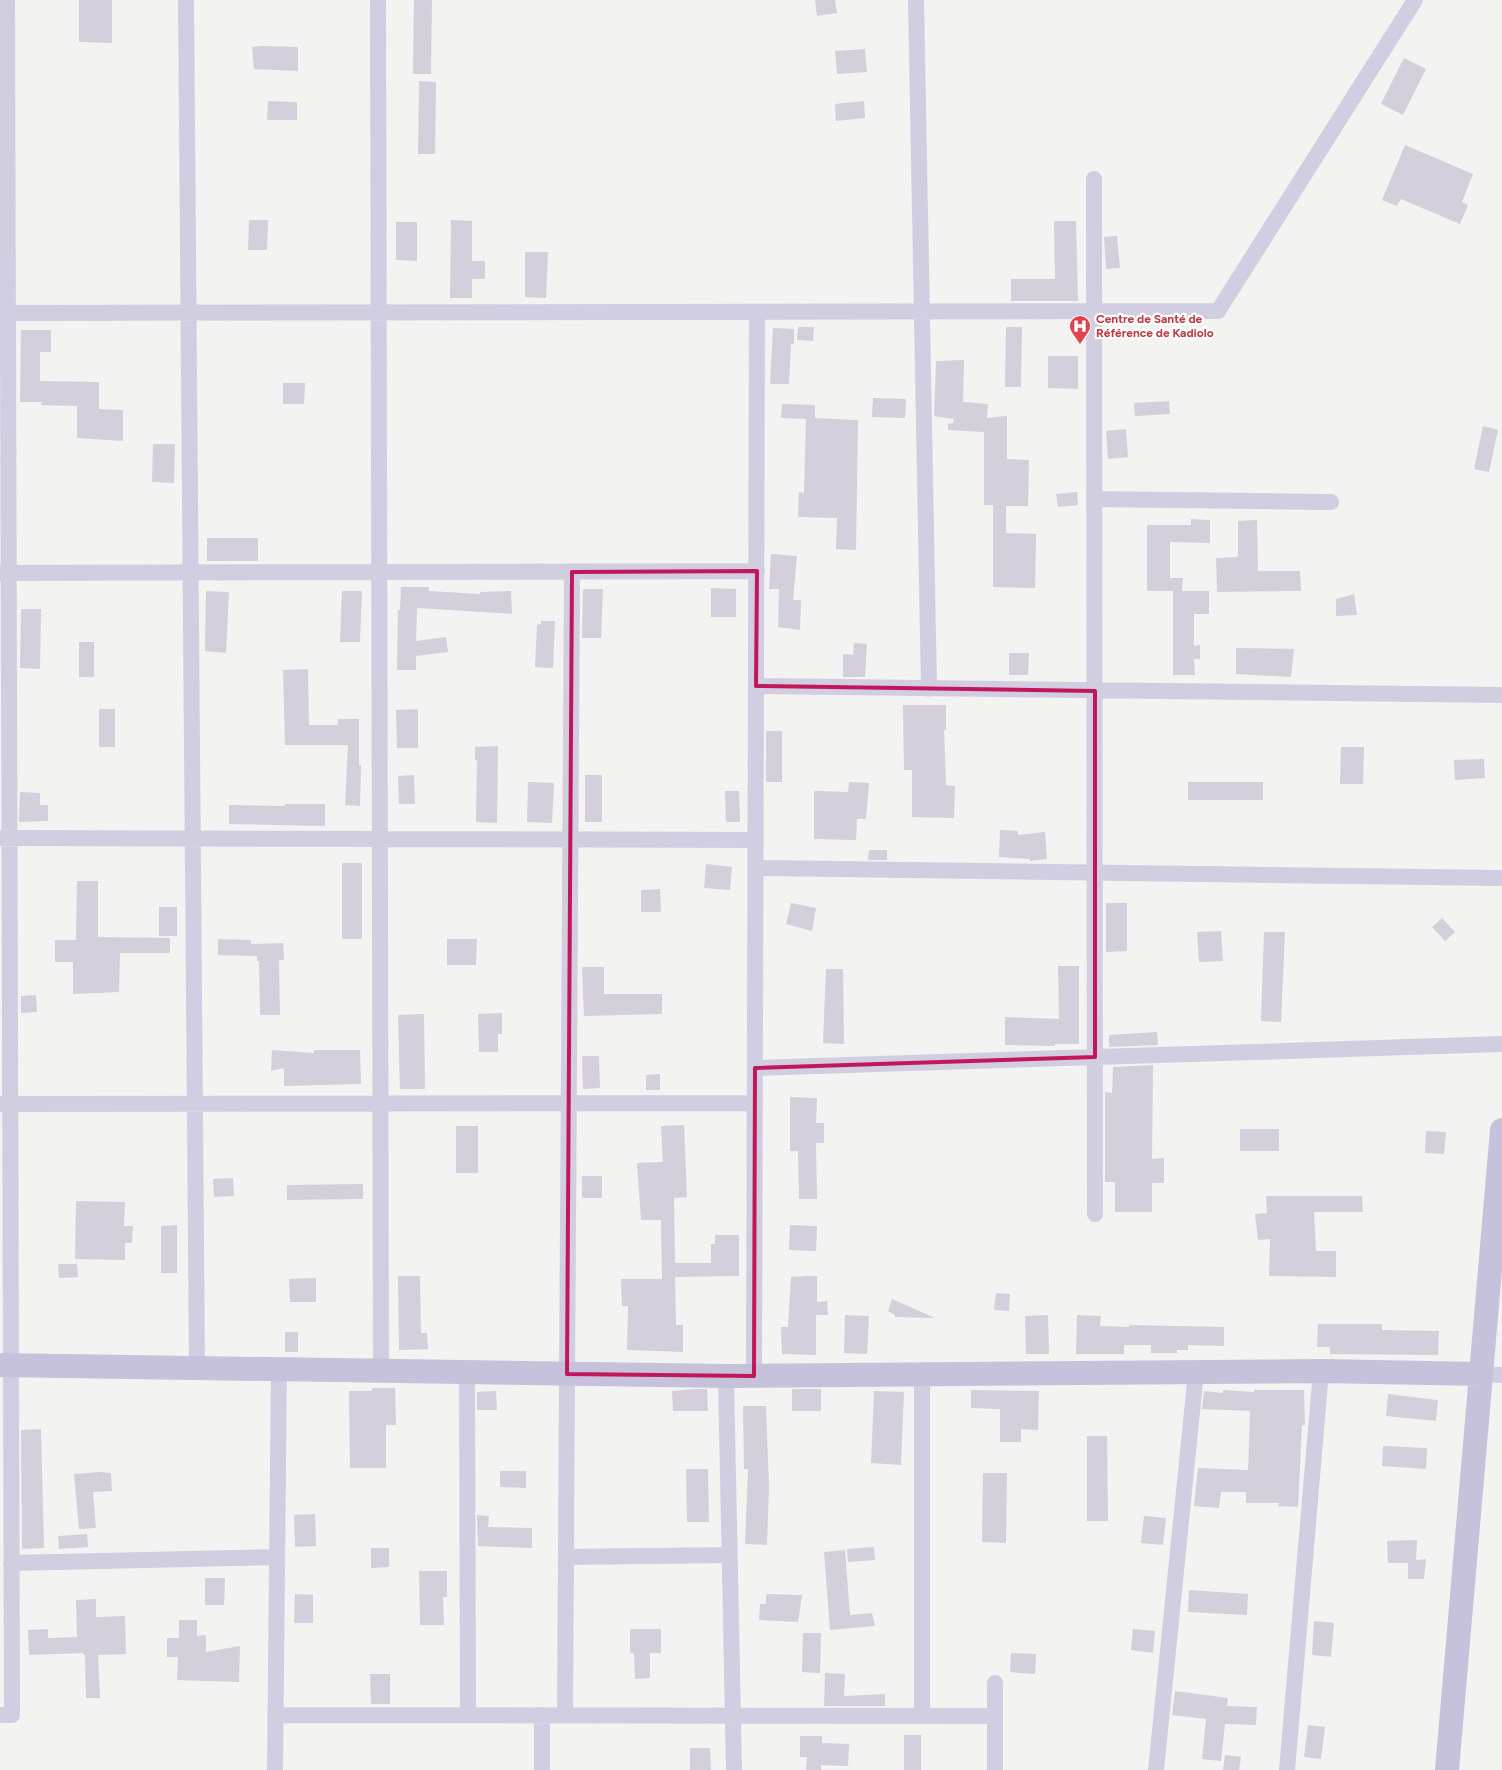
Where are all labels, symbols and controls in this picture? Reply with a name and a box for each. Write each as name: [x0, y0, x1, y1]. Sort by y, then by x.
place label: Centre de Santé de Référence de Kadiolo: [1096, 312, 1214, 340]
hospital icon: Centre de Santé de Référence de Kadiolo: [1068, 314, 1092, 345]

